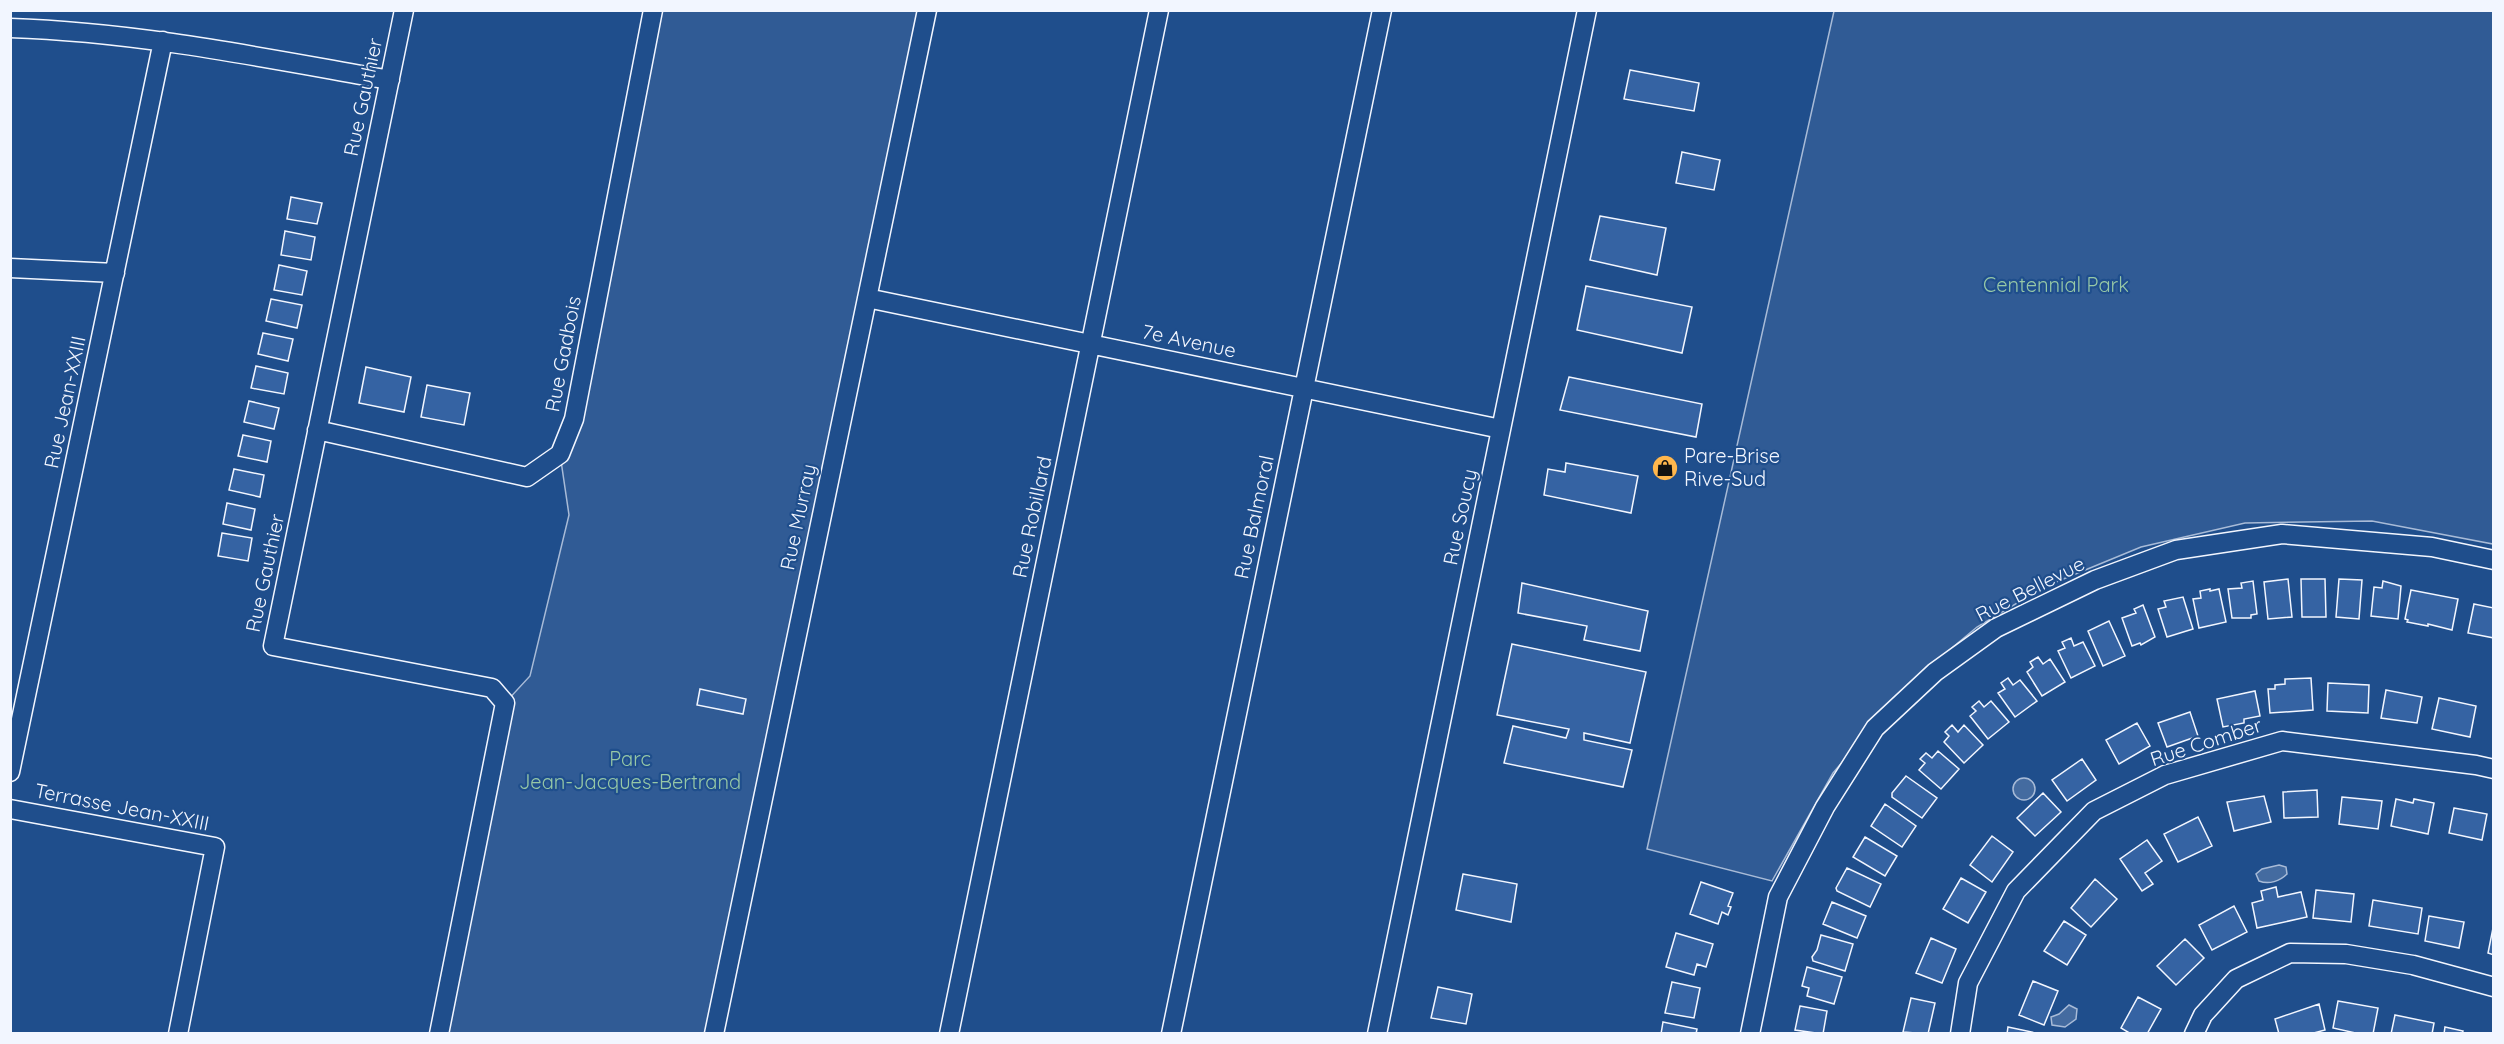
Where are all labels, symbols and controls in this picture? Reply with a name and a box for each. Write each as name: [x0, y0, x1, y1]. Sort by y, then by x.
street label: Rue Gauthier: [338, 35, 387, 158]
park label: Centennial Park: [1983, 272, 2129, 297]
street label: Rue Gadbois: [539, 294, 586, 414]
street label: 7e Avenue: [1140, 318, 1238, 363]
street label: Rue Jean-XXIII: [38, 333, 91, 470]
place label: Pare-Brise Rive-Sud: [1684, 443, 1780, 491]
street label: Rue Balmoral: [1228, 453, 1279, 581]
shop icon: Pare-Brise Rive-Sud: [1650, 453, 1680, 483]
street label: Rue Robillard: [1006, 454, 1057, 580]
street label: Rue Murray: [774, 462, 821, 572]
street label: Rue Soucy: [1437, 466, 1482, 567]
street label: Rue Gauthier: [240, 511, 289, 634]
street label: Rue Bellevue: [1971, 550, 2089, 627]
street label: Rue Comber: [2147, 712, 2265, 771]
park label: Parc Jean-Jacques-Bertrand: [519, 746, 741, 794]
street label: Terrasse Jean-XXIII: [33, 777, 212, 836]

